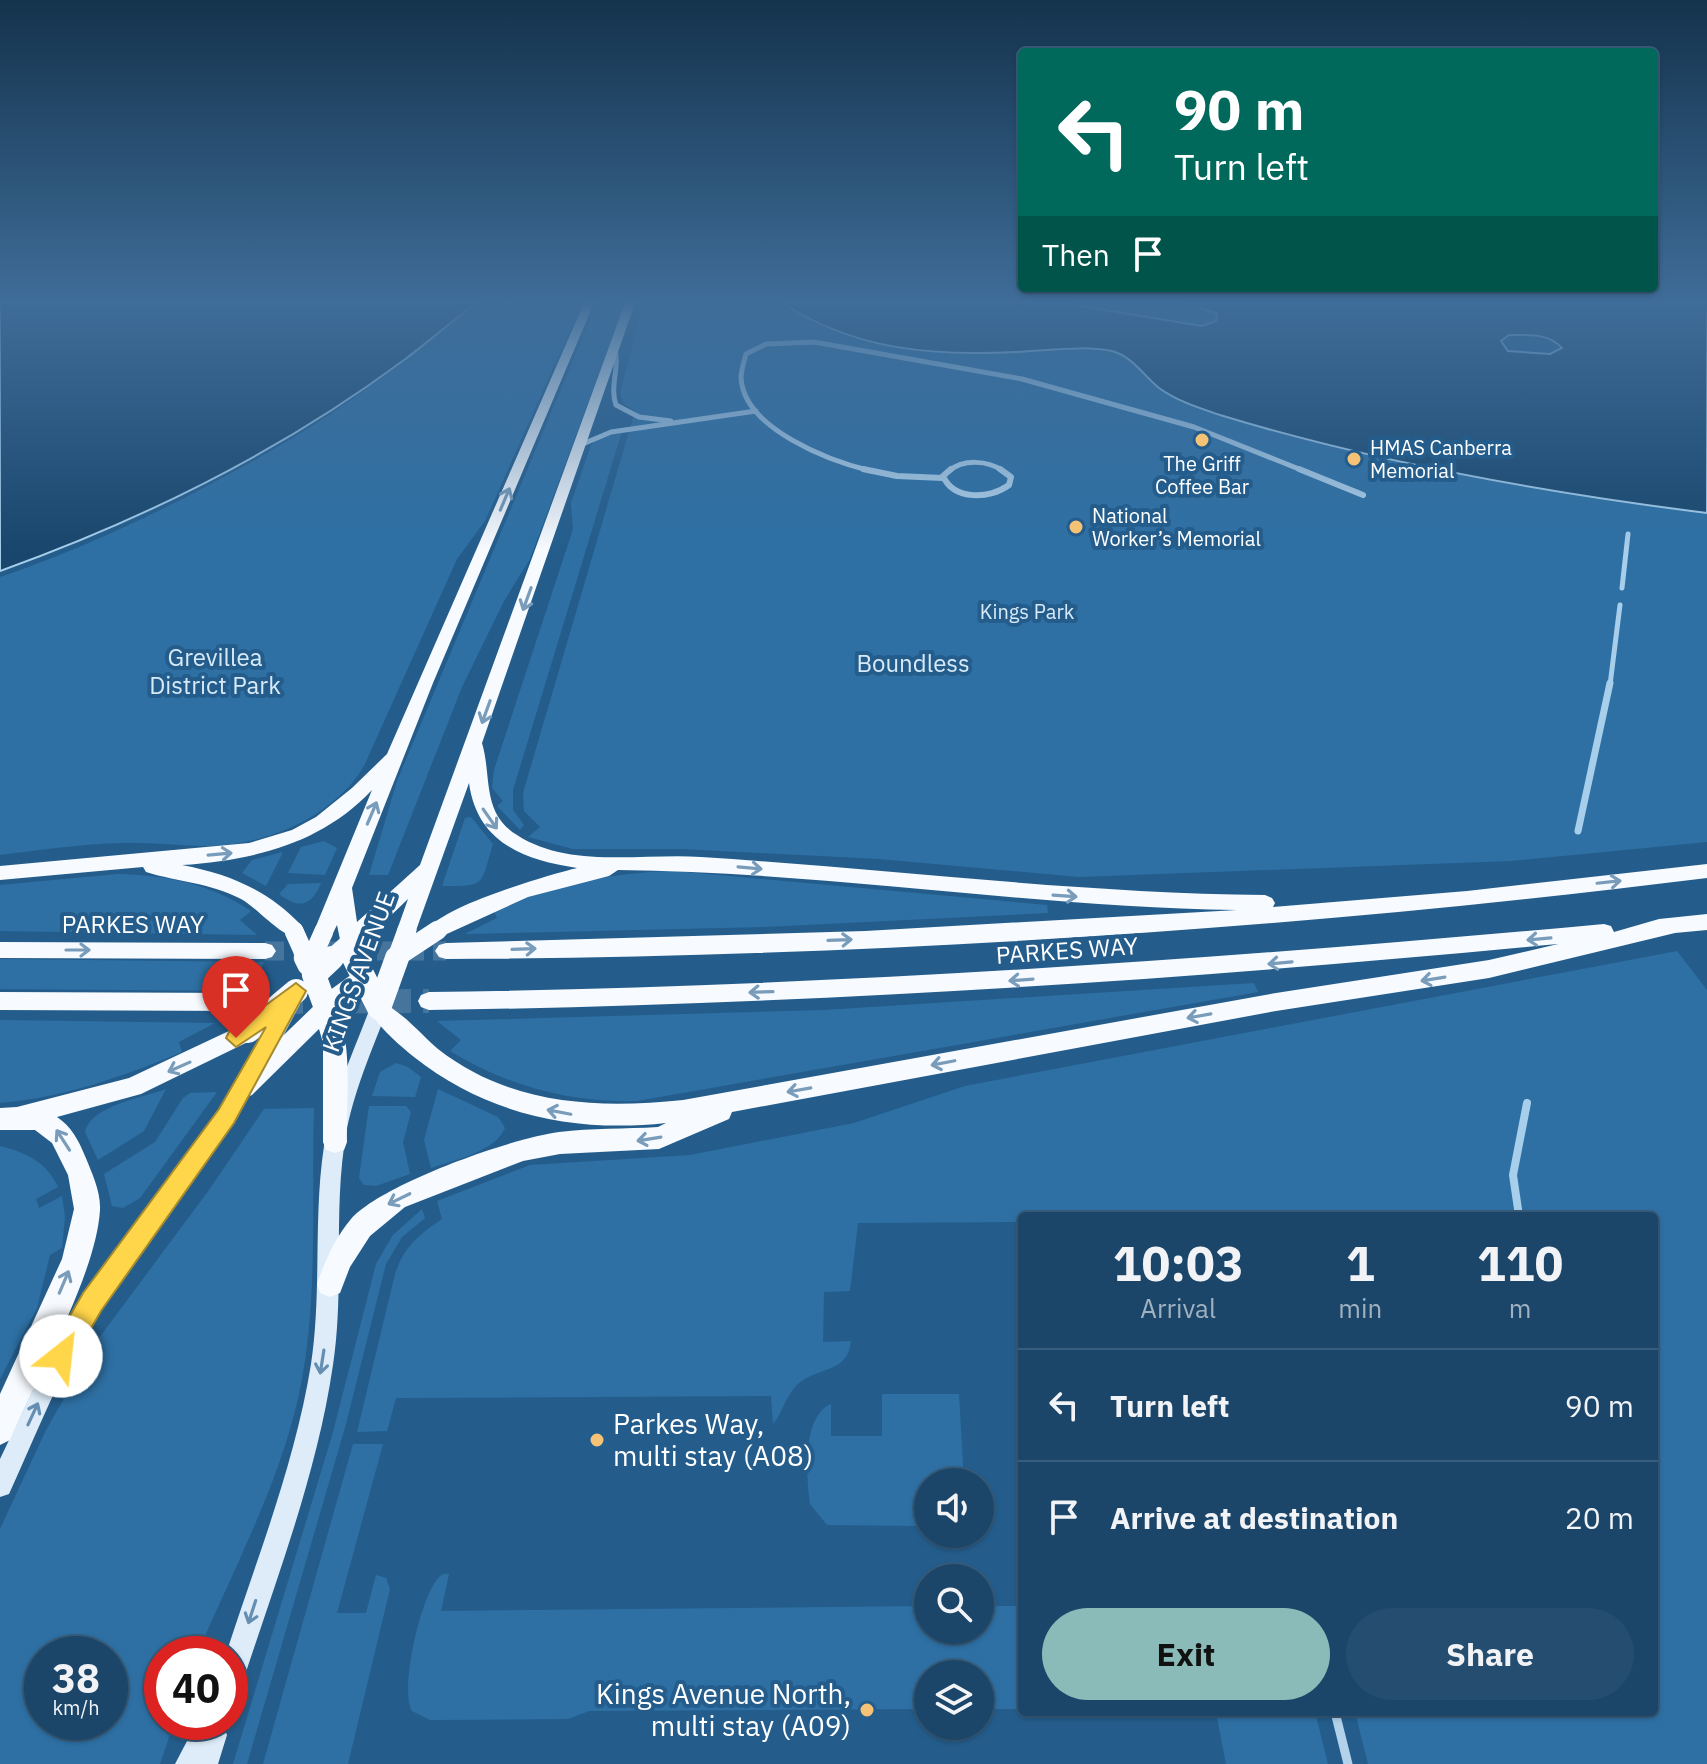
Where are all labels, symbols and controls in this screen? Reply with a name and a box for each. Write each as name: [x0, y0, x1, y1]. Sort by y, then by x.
text: 90 m: [1174, 73, 1304, 145]
icon: left: [1042, 80, 1146, 184]
text: Turn left: [1174, 143, 1309, 190]
icon: arrive: [1126, 232, 1170, 276]
text: Then: [1042, 235, 1110, 274]
marker: The Griff Coffee Bar: [1193, 431, 1211, 449]
place label: HMAS Canberra Memorial: [1370, 434, 1512, 484]
place label: The Griff Coffee Bar: [1155, 450, 1249, 500]
marker: HMAS Canberra Memorial: [1345, 450, 1363, 468]
one-way arrow: [498, 487, 513, 512]
place label: National Worker’s Memorial: [1092, 502, 1261, 552]
marker: National Worker’s Memorial: [1067, 518, 1085, 536]
one-way arrow: [518, 586, 533, 611]
park label: Kings Park: [980, 598, 1075, 625]
park label: Grevillea District Park: [149, 641, 281, 701]
park label: Boundless: [856, 647, 970, 679]
one-way arrow: [478, 699, 493, 724]
one-way arrow: [366, 801, 381, 826]
one-way arrow: [482, 808, 498, 830]
one-way arrow: [206, 847, 232, 862]
one-way arrow: [736, 861, 763, 876]
one-way arrow: [1596, 874, 1621, 889]
street label: KINGS AVENUE: [314, 887, 402, 1056]
one-way arrow: [1051, 889, 1078, 904]
street label: PARKES WAY: [62, 908, 204, 940]
street label: PARKES WAY: [995, 929, 1139, 971]
one-way arrow: [1526, 931, 1553, 946]
one-way arrow: [826, 933, 853, 948]
one-way arrow: [64, 942, 91, 958]
one-way arrow: [510, 942, 537, 957]
pin: [202, 956, 270, 1038]
one-way arrow: [1268, 956, 1294, 971]
icon: arrive: [214, 968, 258, 1012]
one-way arrow: [1008, 972, 1035, 987]
one-way arrow: [1420, 972, 1446, 987]
one-way arrow: [748, 985, 775, 1000]
one-way arrow: [1187, 1009, 1212, 1024]
one-way arrow: [931, 1057, 957, 1072]
one-way arrow: [167, 1060, 191, 1075]
one-way arrow: [786, 1083, 812, 1098]
one-way arrow: [546, 1103, 572, 1118]
one-way arrow: [55, 1129, 72, 1151]
one-way arrow: [637, 1132, 662, 1147]
one-way arrow: [388, 1191, 412, 1207]
text: 10:03: [1113, 1232, 1244, 1294]
text: 1: [1346, 1232, 1375, 1294]
text: 110: [1477, 1232, 1563, 1294]
one-way arrow: [58, 1270, 73, 1294]
text: Arrival: [1140, 1291, 1216, 1325]
text: min: [1338, 1291, 1382, 1325]
text: m: [1509, 1291, 1531, 1325]
position arrow: [19, 1314, 103, 1398]
one-way arrow: [314, 1349, 329, 1374]
icon: left: [1042, 1383, 1086, 1427]
text: Turn left: [1110, 1386, 1229, 1425]
text: 90 m: [1565, 1386, 1634, 1425]
one-way arrow: [26, 1403, 41, 1427]
place label: Parkes Way, multi stay (A08): [613, 1405, 813, 1474]
marker: Parkes Way, multi stay (A08): [588, 1431, 606, 1449]
map controls: [914, 1468, 994, 1740]
button: sound: [914, 1468, 994, 1548]
icon: arrive: [1042, 1495, 1086, 1539]
text: Arrive at destination: [1110, 1498, 1398, 1537]
text: 20 m: [1565, 1498, 1634, 1537]
button: search: [914, 1564, 994, 1644]
one-way arrow: [244, 1599, 258, 1624]
button: Exit: [1042, 1608, 1330, 1700]
button: Share: [1346, 1608, 1634, 1700]
speed limit sign: 40: [144, 1636, 248, 1740]
text: 38: [52, 1652, 100, 1704]
button: layers: [914, 1660, 994, 1740]
place label: Kings Avenue North, multi stay (A09): [596, 1675, 851, 1744]
text: km/h: [52, 1694, 100, 1721]
marker: Kings Avenue North, multi stay (A09): [858, 1701, 876, 1719]

